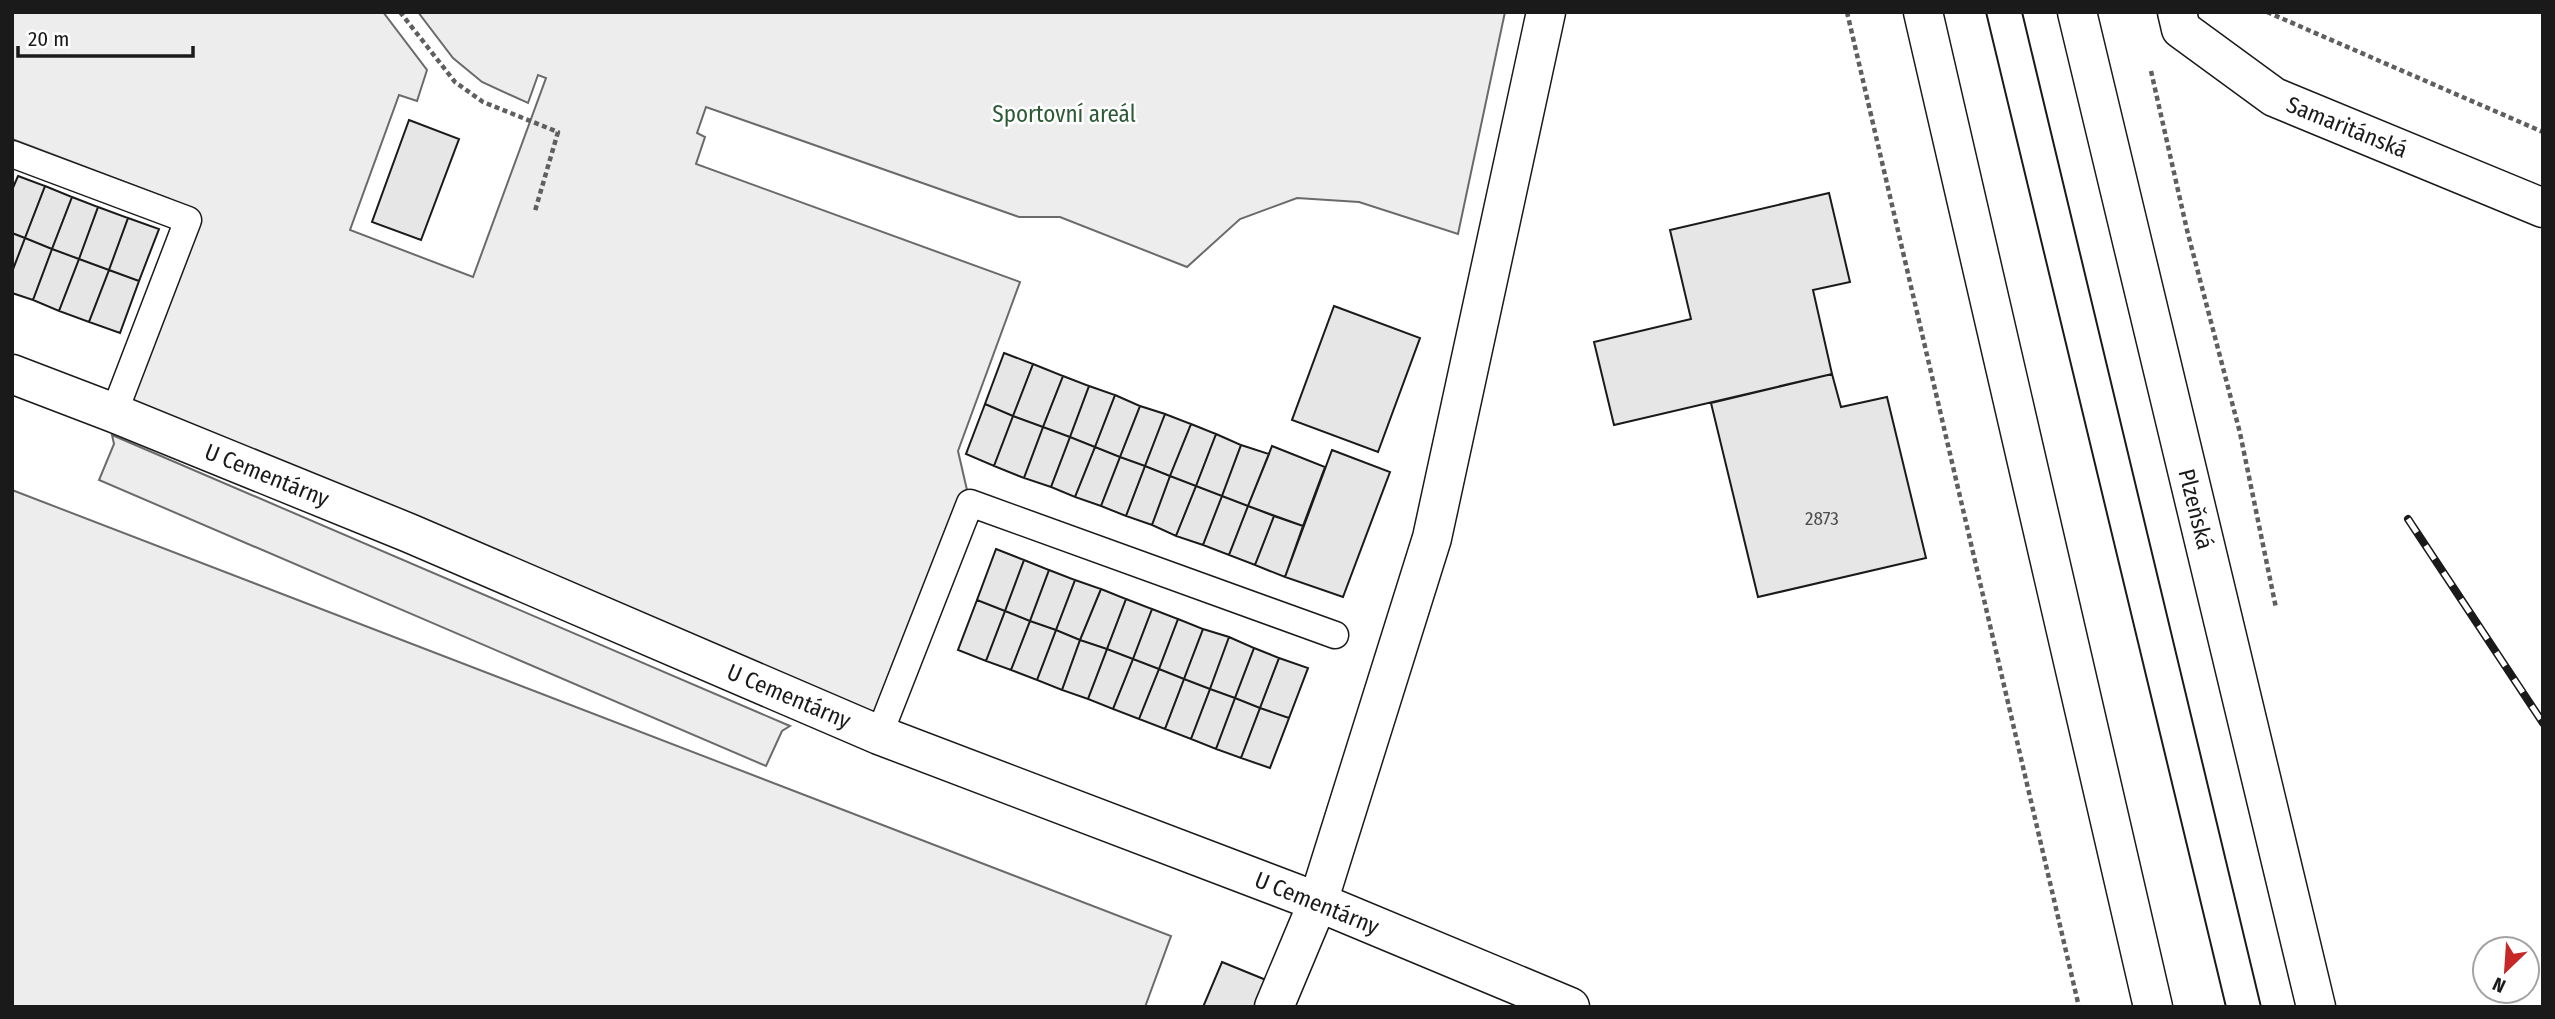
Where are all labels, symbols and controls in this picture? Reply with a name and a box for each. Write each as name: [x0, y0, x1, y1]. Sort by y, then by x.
scale bar: [18, 14, 192, 58]
text: 20 m: [28, 26, 69, 52]
street label: Samaritánská: [2283, 90, 2411, 164]
park label: Sportovní areál: [992, 100, 1136, 128]
street label: U Cementárny: [201, 437, 334, 513]
street label: Plzeňská: [2172, 466, 2220, 552]
house number: 2873: [1805, 507, 1839, 530]
street label: U Cementárny: [723, 657, 856, 735]
street label: U Cementárny: [1251, 865, 1384, 941]
north arrow: [2471, 935, 2541, 1005]
text: N: [2489, 972, 2509, 998]

